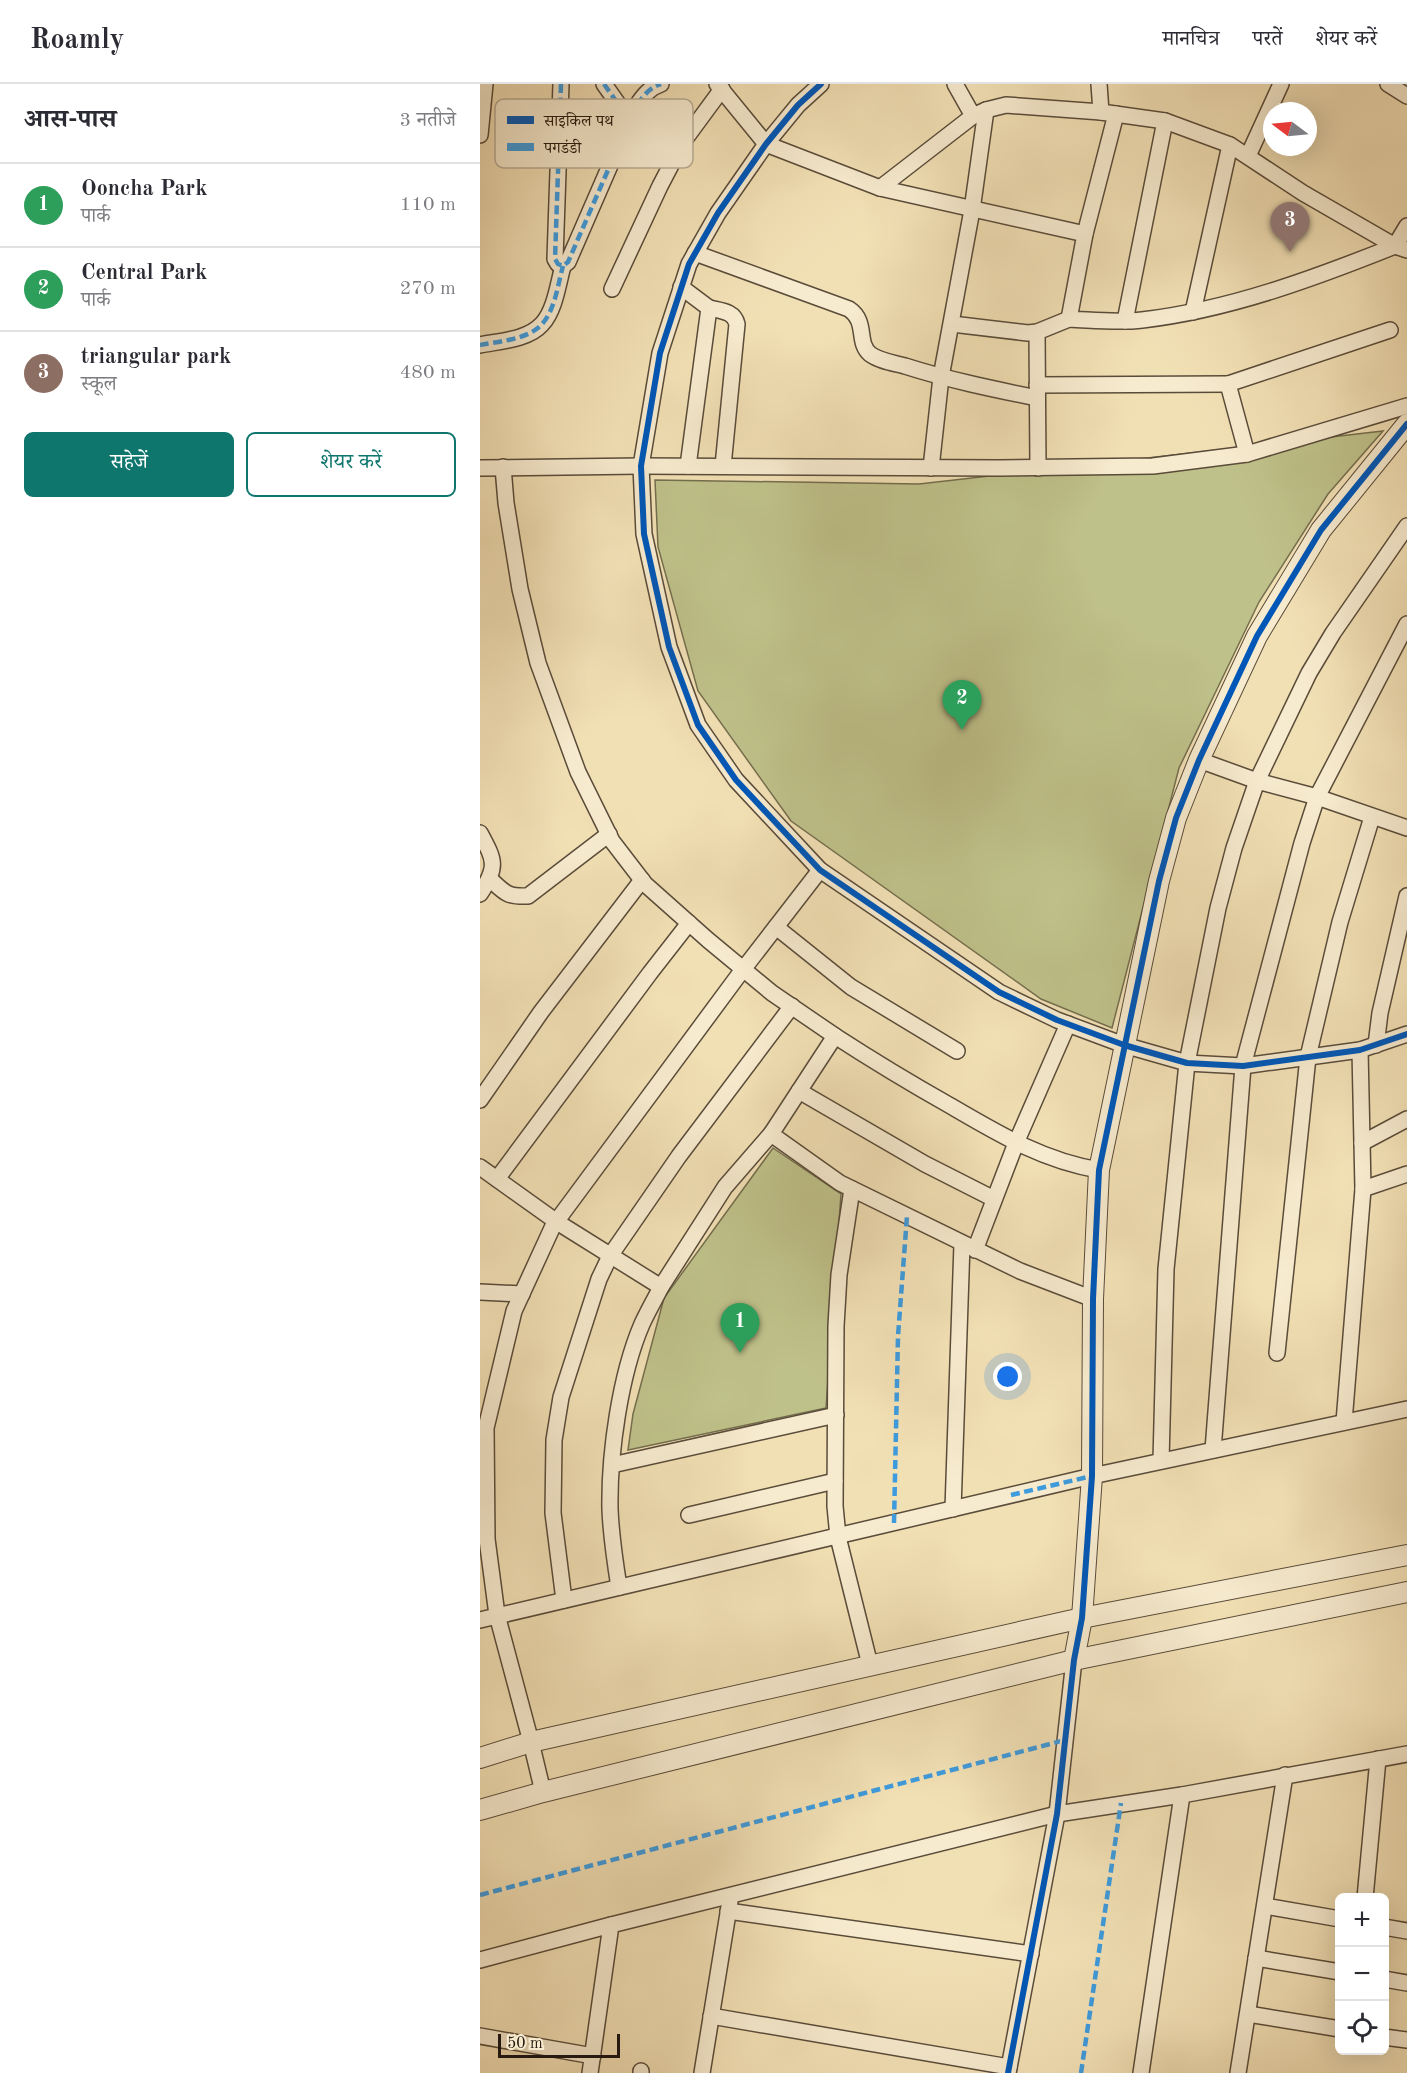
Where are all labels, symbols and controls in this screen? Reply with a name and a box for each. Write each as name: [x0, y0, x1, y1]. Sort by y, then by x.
text: Roamly: [30, 27, 124, 55]
text: मानचित्र: [1163, 29, 1219, 50]
text: परतें: [1252, 29, 1282, 50]
text: शेयर करें: [1315, 29, 1377, 50]
legend: [495, 99, 693, 168]
north arrow: [1263, 102, 1317, 156]
text: आस-पास: [24, 107, 116, 133]
text: 3 नतीजे: [399, 111, 456, 131]
text: साइकिल पथ: [543, 112, 614, 130]
text: पगडंडी: [543, 138, 582, 157]
text: Ooncha Park: [81, 178, 207, 200]
text: 1: [38, 195, 49, 215]
text: 110 m: [400, 195, 456, 215]
pin: 3: [1270, 202, 1310, 252]
text: पार्क: [81, 207, 110, 227]
text: Central Park: [81, 262, 207, 284]
text: 2: [38, 279, 49, 299]
text: 270 m: [400, 279, 456, 299]
text: पार्क: [81, 291, 110, 311]
text: triangular park: [81, 346, 231, 368]
text: 3: [38, 363, 49, 383]
text: 480 m: [400, 363, 456, 383]
text: स्कूल: [81, 375, 117, 395]
button: सहेजें: [24, 432, 234, 497]
button: शेयर करें: [246, 432, 456, 497]
pin: 2: [942, 680, 982, 730]
pin: 1: [720, 1304, 760, 1353]
your location: [993, 1362, 1022, 1391]
map controls: [1335, 1893, 1389, 2055]
button: +: [1335, 1893, 1389, 1947]
button: −: [1335, 1947, 1389, 2001]
button: locate: [1335, 2001, 1389, 2055]
scale bar: [498, 2031, 620, 2058]
text: 50 m: [507, 2036, 543, 2052]

